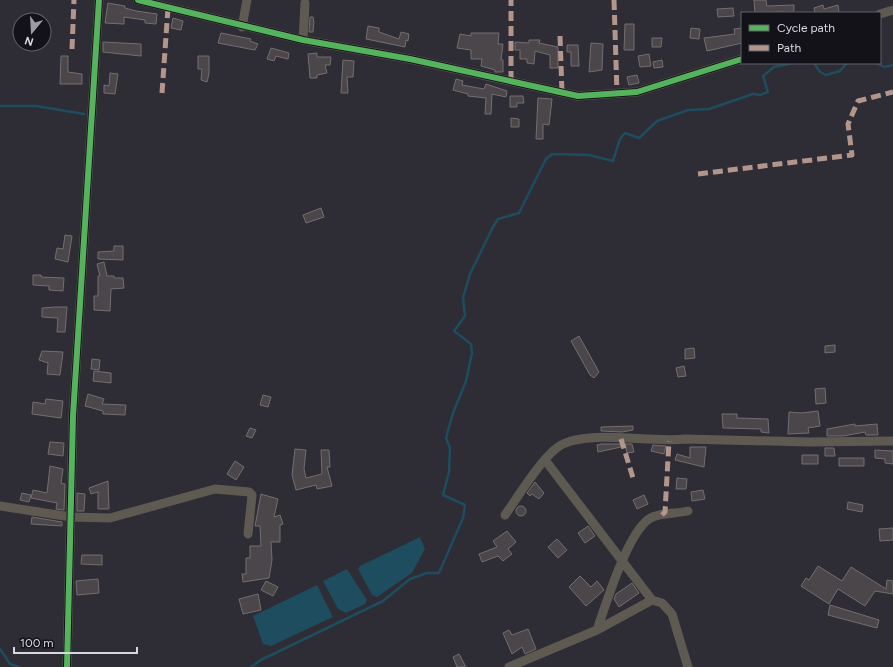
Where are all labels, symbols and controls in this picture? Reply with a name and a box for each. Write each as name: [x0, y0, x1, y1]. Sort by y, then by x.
north arrow: [12, 12, 52, 52]
legend: [741, 12, 881, 64]
text: Cycle path: [777, 21, 835, 35]
text: N: [23, 34, 35, 49]
text: Path: [777, 41, 801, 55]
scale bar: [14, 629, 137, 655]
text: 100 m: [20, 636, 54, 650]

